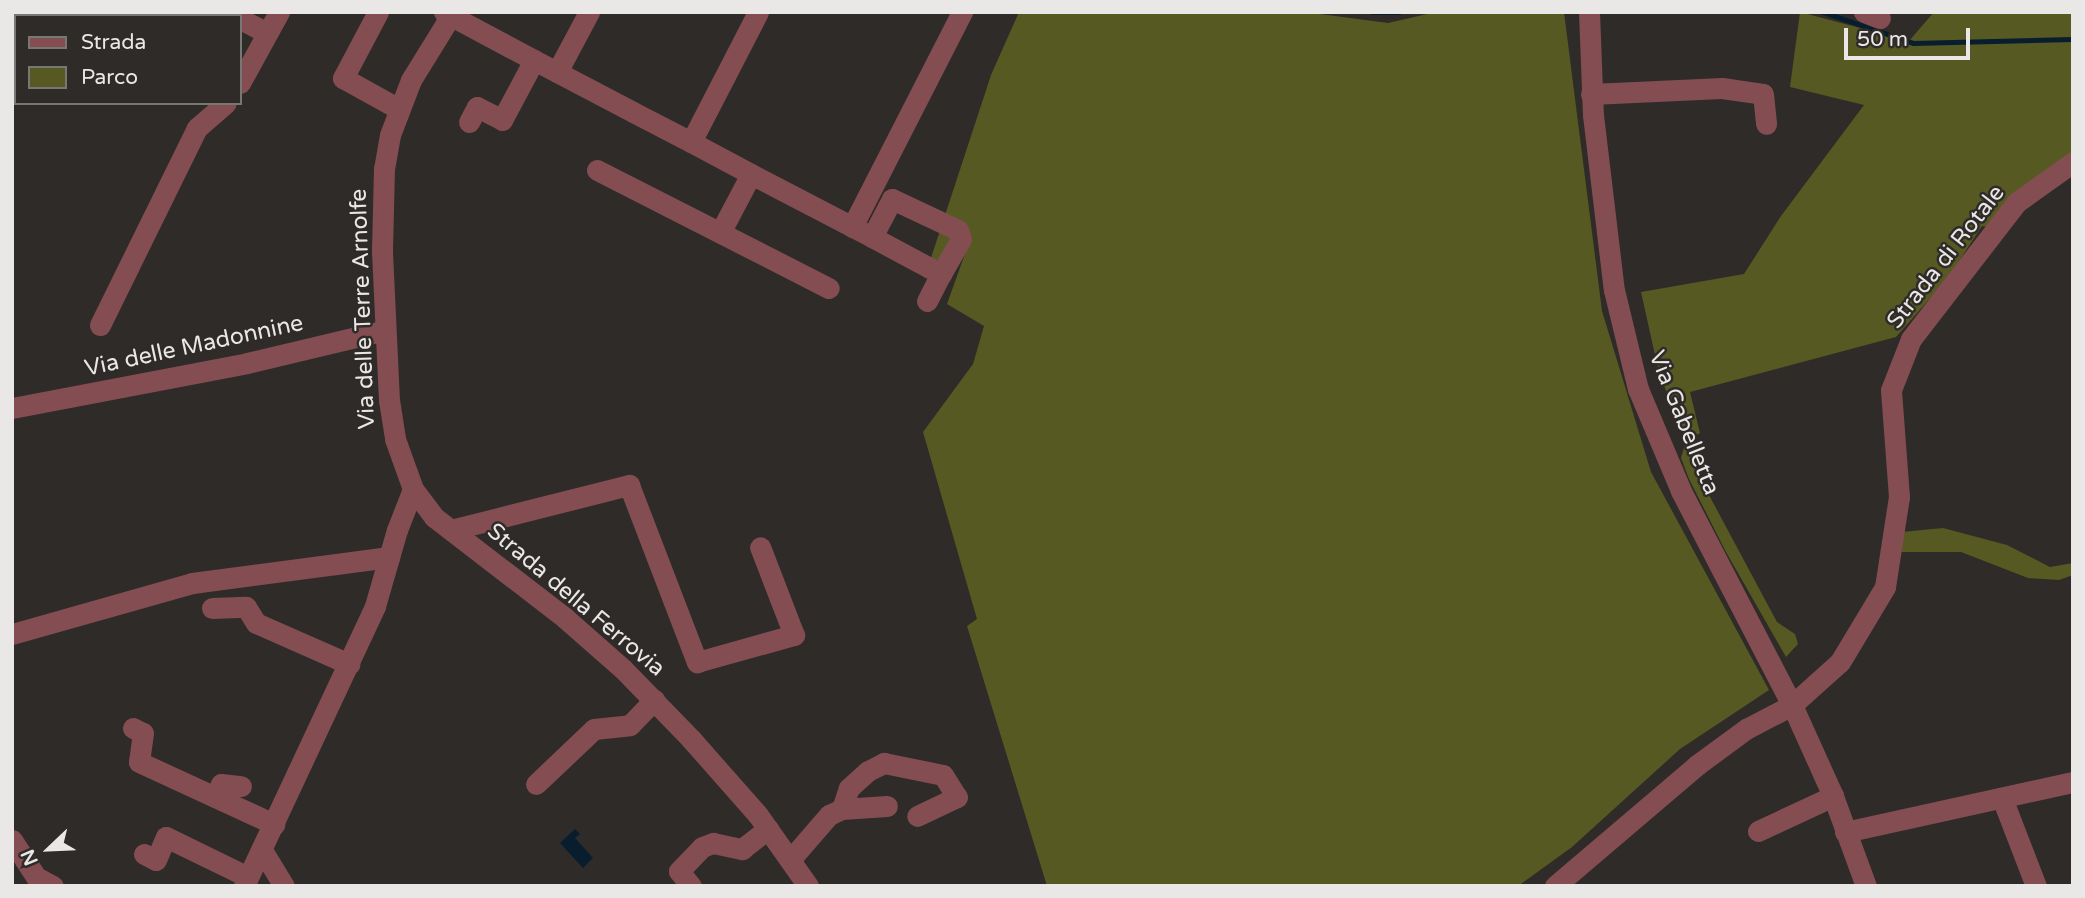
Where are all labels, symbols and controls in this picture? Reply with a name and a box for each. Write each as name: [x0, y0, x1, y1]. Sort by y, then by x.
legend: [14, 14, 242, 105]
scale bar: [1847, 14, 1973, 58]
text: 50 m: [1857, 27, 1908, 52]
text: Strada: [81, 30, 146, 55]
text: Parco: [81, 65, 138, 90]
street label: Strada di Rotale: [1881, 180, 2011, 334]
street label: Via delle Terre Arnolfe: [345, 188, 381, 430]
street label: Via delle Madonnine: [82, 309, 306, 383]
street label: Via Gabelletta: [1643, 347, 1725, 499]
street label: Strada della Ferrovia: [482, 518, 670, 682]
north arrow: [14, 814, 84, 884]
text: N: [17, 846, 43, 869]

